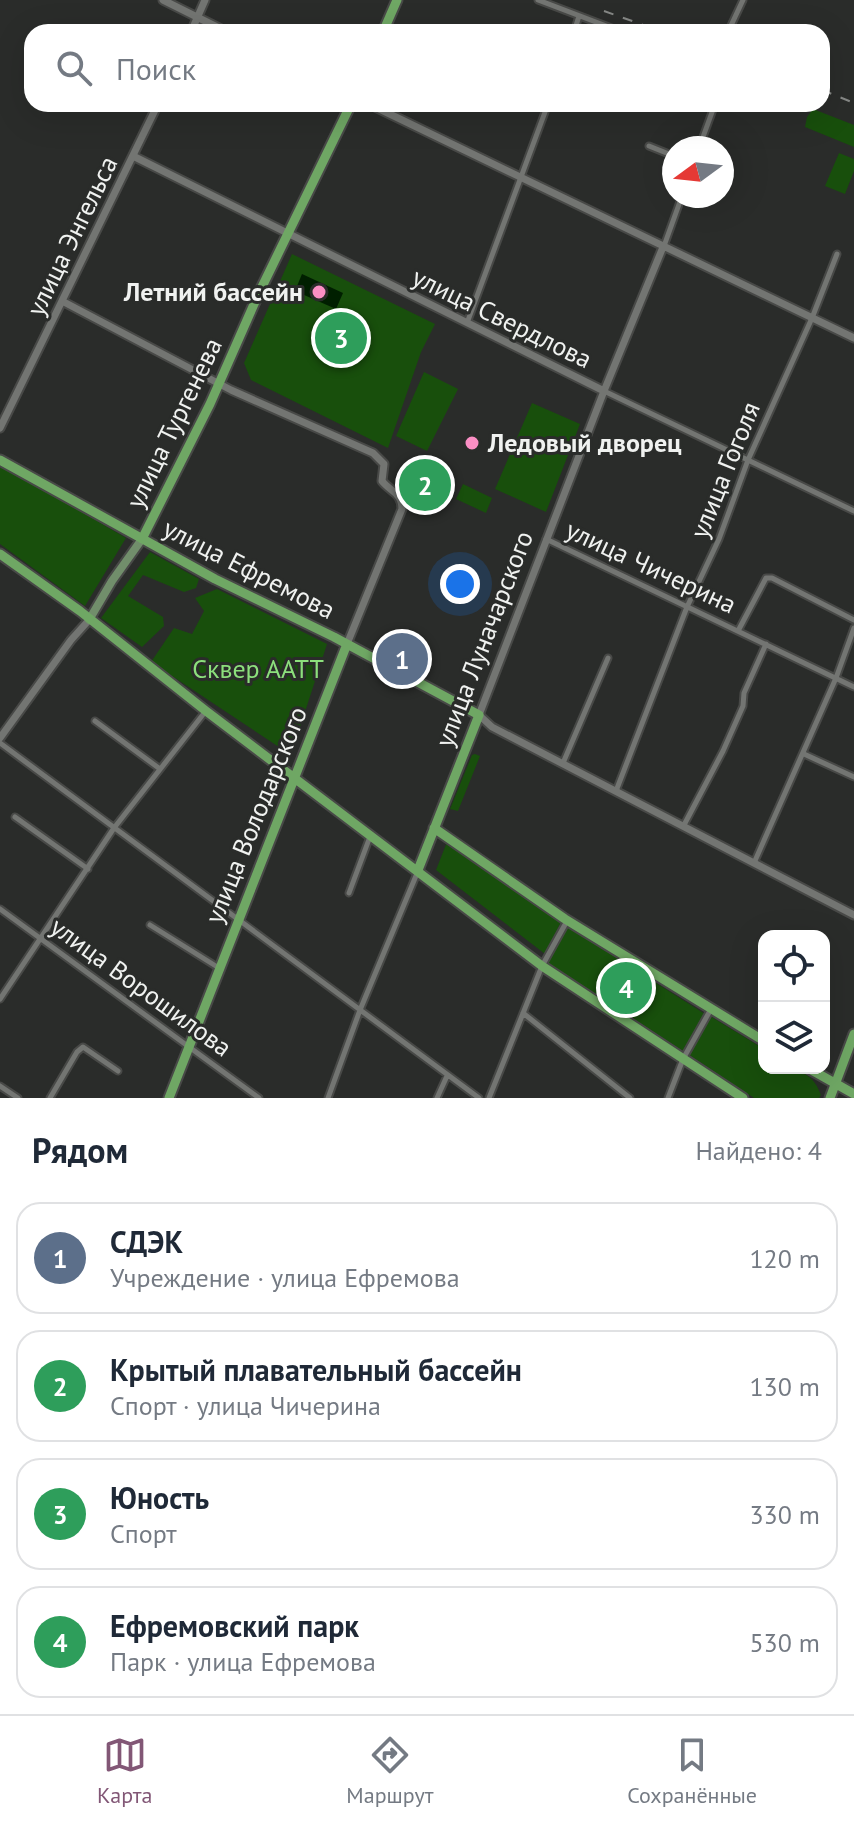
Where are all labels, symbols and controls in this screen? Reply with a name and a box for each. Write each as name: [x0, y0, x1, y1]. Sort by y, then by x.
search box: [24, 24, 830, 112]
icon: search: [52, 46, 96, 90]
text: Поиск: [116, 49, 196, 88]
north arrow: [662, 136, 734, 208]
street label: улица Энгельса: [19, 151, 124, 321]
street label: улица Свердлова: [407, 260, 597, 375]
place label: Летний бассейн: [123, 275, 303, 308]
marker: Летний бассейн: [310, 283, 328, 301]
pin: 3: [315, 308, 367, 368]
street label: улица Тургенева: [118, 332, 229, 513]
street label: улица Гоголя: [682, 397, 767, 543]
place label: Ледовый дворец: [487, 426, 682, 459]
marker: Ледовый дворец: [463, 434, 481, 452]
pin: 2: [399, 455, 451, 515]
street label: улица Ефремова: [158, 511, 341, 626]
street label: улица Чичерина: [561, 513, 742, 620]
street label: улица Луначарского: [427, 526, 540, 752]
your location: [440, 564, 480, 604]
pin: 1: [376, 629, 428, 689]
park label: Сквер ААТТ: [192, 652, 324, 685]
street label: улица Володарского: [197, 702, 314, 928]
street label: улица Ворошилова: [44, 910, 239, 1064]
map controls: [758, 930, 830, 1074]
button: locate: [758, 930, 830, 1002]
pin: 4: [600, 958, 652, 1018]
button: layers: [758, 1002, 830, 1074]
text: Рядом: [32, 1128, 128, 1172]
text: Найдено: 4: [695, 1134, 822, 1167]
text: СДЭК: [110, 1222, 183, 1261]
text: 1: [53, 1242, 67, 1275]
text: 120 m: [749, 1242, 820, 1275]
text: Учреждение · улица Ефремова: [110, 1261, 460, 1294]
text: Крытый плавательный бассейн: [110, 1350, 522, 1389]
text: 2: [53, 1370, 67, 1403]
text: 130 m: [749, 1370, 820, 1403]
text: Спорт · улица Чичерина: [110, 1389, 381, 1422]
text: Юность: [110, 1478, 209, 1517]
text: 3: [53, 1498, 67, 1531]
text: 330 m: [749, 1498, 820, 1531]
text: Спорт: [110, 1517, 177, 1550]
text: Ефремовский парк: [110, 1606, 359, 1645]
text: 4: [53, 1626, 67, 1659]
text: 530 m: [749, 1626, 820, 1659]
text: Парк · улица Ефремова: [110, 1645, 376, 1678]
tab: Карта: [97, 1733, 152, 1809]
tab: Маршрут: [346, 1733, 433, 1809]
tab: Сохранённые: [627, 1733, 757, 1809]

